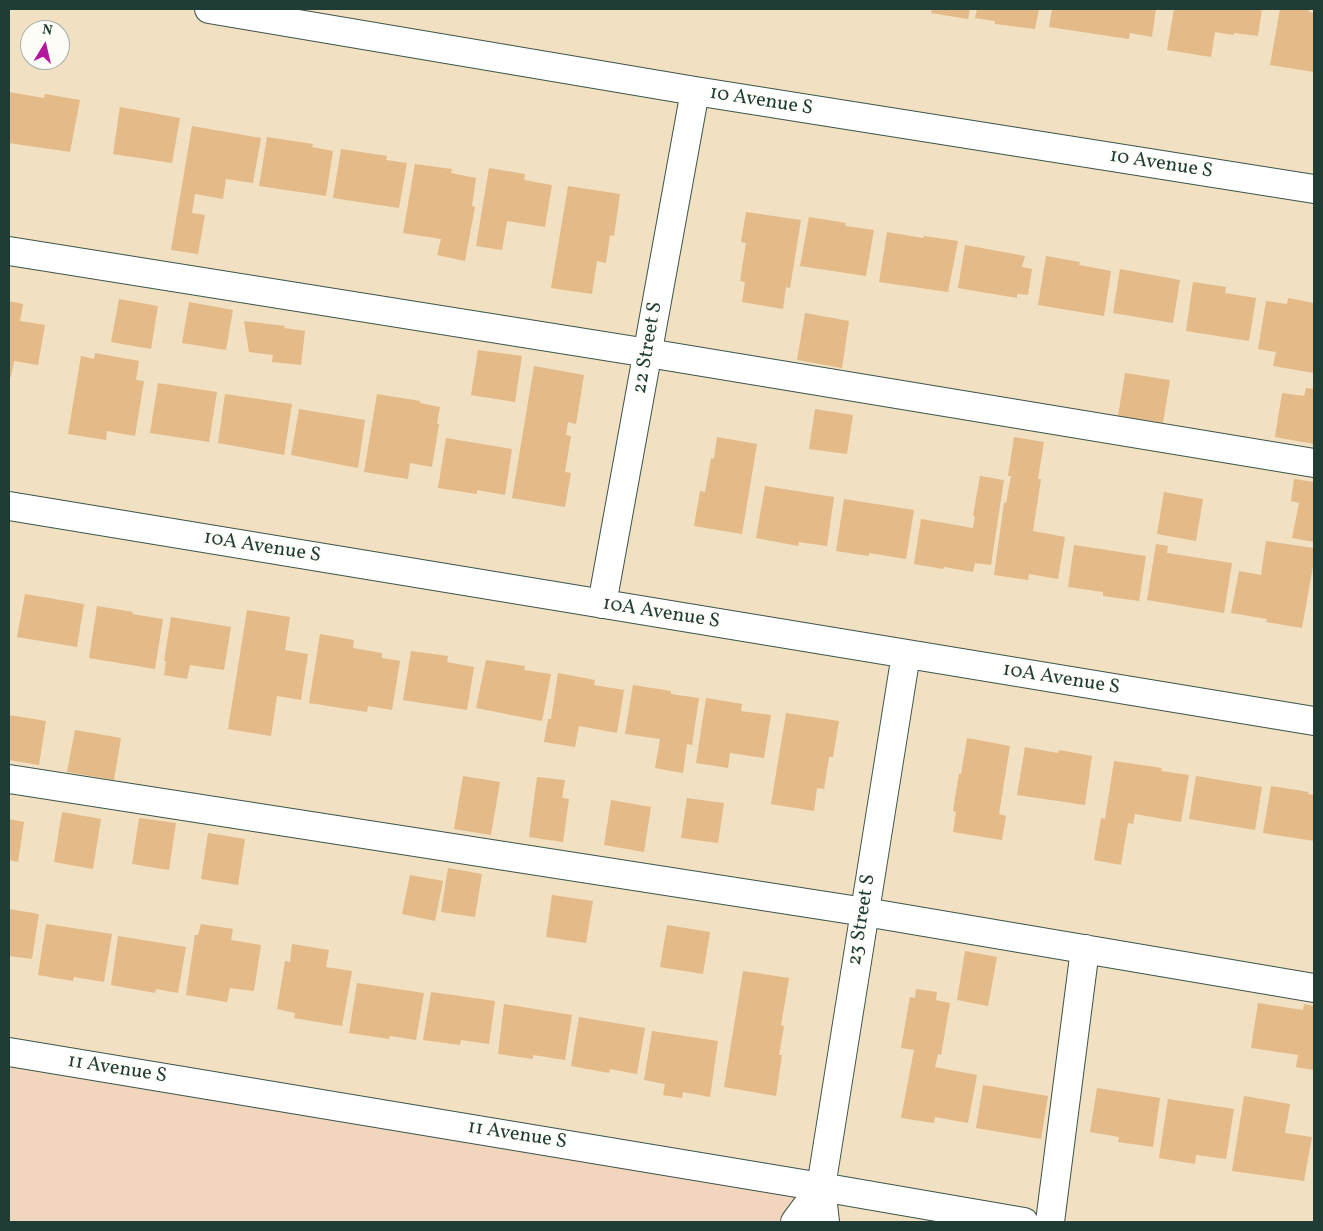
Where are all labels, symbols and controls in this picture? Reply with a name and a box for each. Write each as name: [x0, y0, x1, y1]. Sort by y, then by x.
north arrow: [20, 20, 70, 70]
text: N: [41, 20, 54, 41]
street label: 10 Avenue S: [708, 82, 814, 122]
street label: 10 Avenue S: [1108, 145, 1214, 185]
street label: 22 Street S: [629, 300, 669, 396]
street label: 10A Avenue S: [202, 527, 322, 569]
street label: 10A Avenue S: [601, 593, 721, 635]
street label: 10A Avenue S: [1001, 659, 1121, 701]
street label: 23 Street S: [844, 873, 882, 967]
street label: 11 Avenue S: [66, 1050, 168, 1090]
street label: 11 Avenue S: [466, 1116, 568, 1156]

